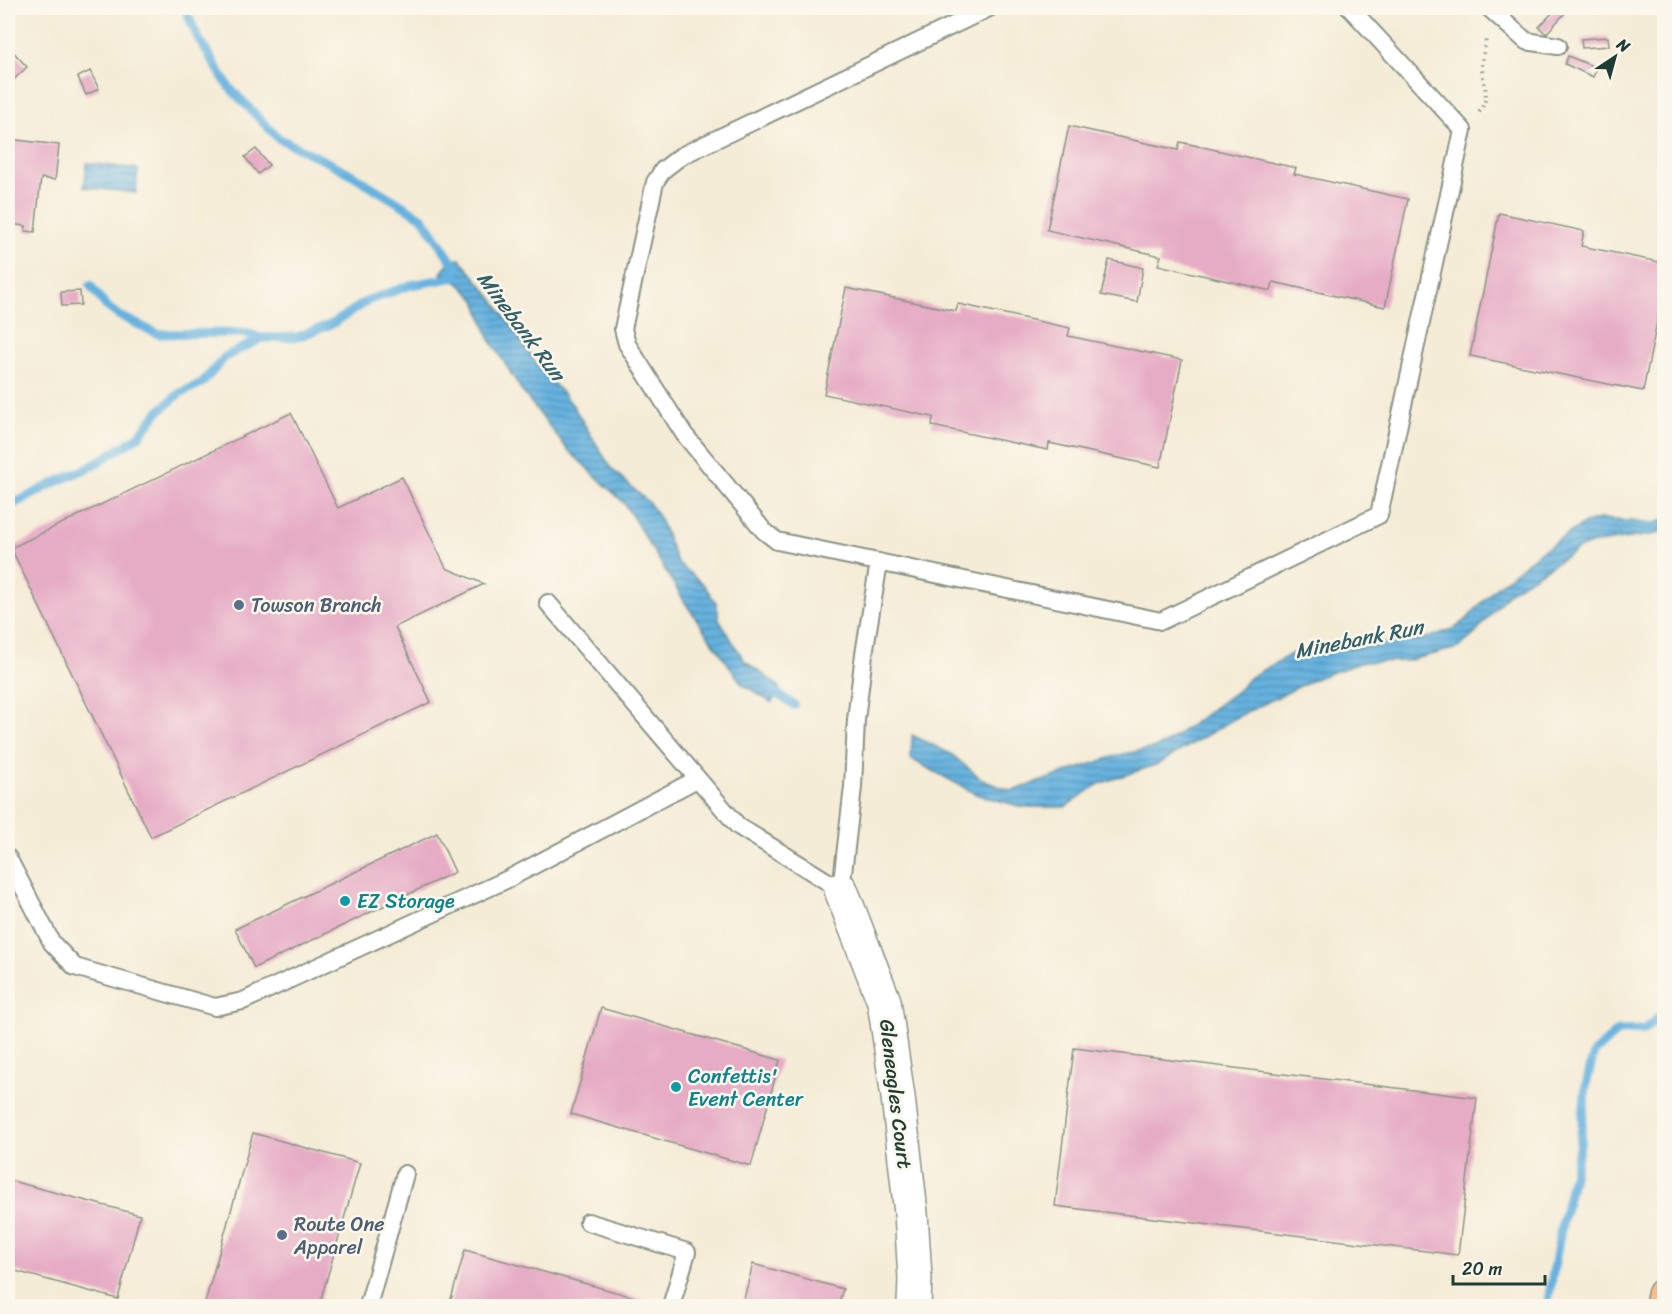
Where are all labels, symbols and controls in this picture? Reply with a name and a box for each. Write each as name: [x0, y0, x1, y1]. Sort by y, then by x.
north arrow: [1585, 27, 1645, 87]
text: N: [1610, 30, 1637, 61]
water label: Minebank Run: [467, 263, 577, 392]
place label: Towson Branch: [251, 588, 382, 623]
marker: Towson Branch: [232, 598, 246, 612]
water label: Minebank Run: [1291, 607, 1429, 670]
place label: EZ Storage: [357, 884, 455, 919]
marker: EZ Storage: [338, 894, 352, 908]
street label: Gleneagles Court: [869, 1017, 922, 1171]
place label: Confettis' Event Center: [688, 1059, 804, 1117]
marker: Confettis' Event Center: [669, 1080, 683, 1094]
place label: Route One Apparel: [293, 1207, 385, 1265]
marker: Route One Apparel: [275, 1228, 289, 1242]
scale bar: [1453, 1248, 1544, 1286]
text: 20 m: [1462, 1253, 1502, 1285]

